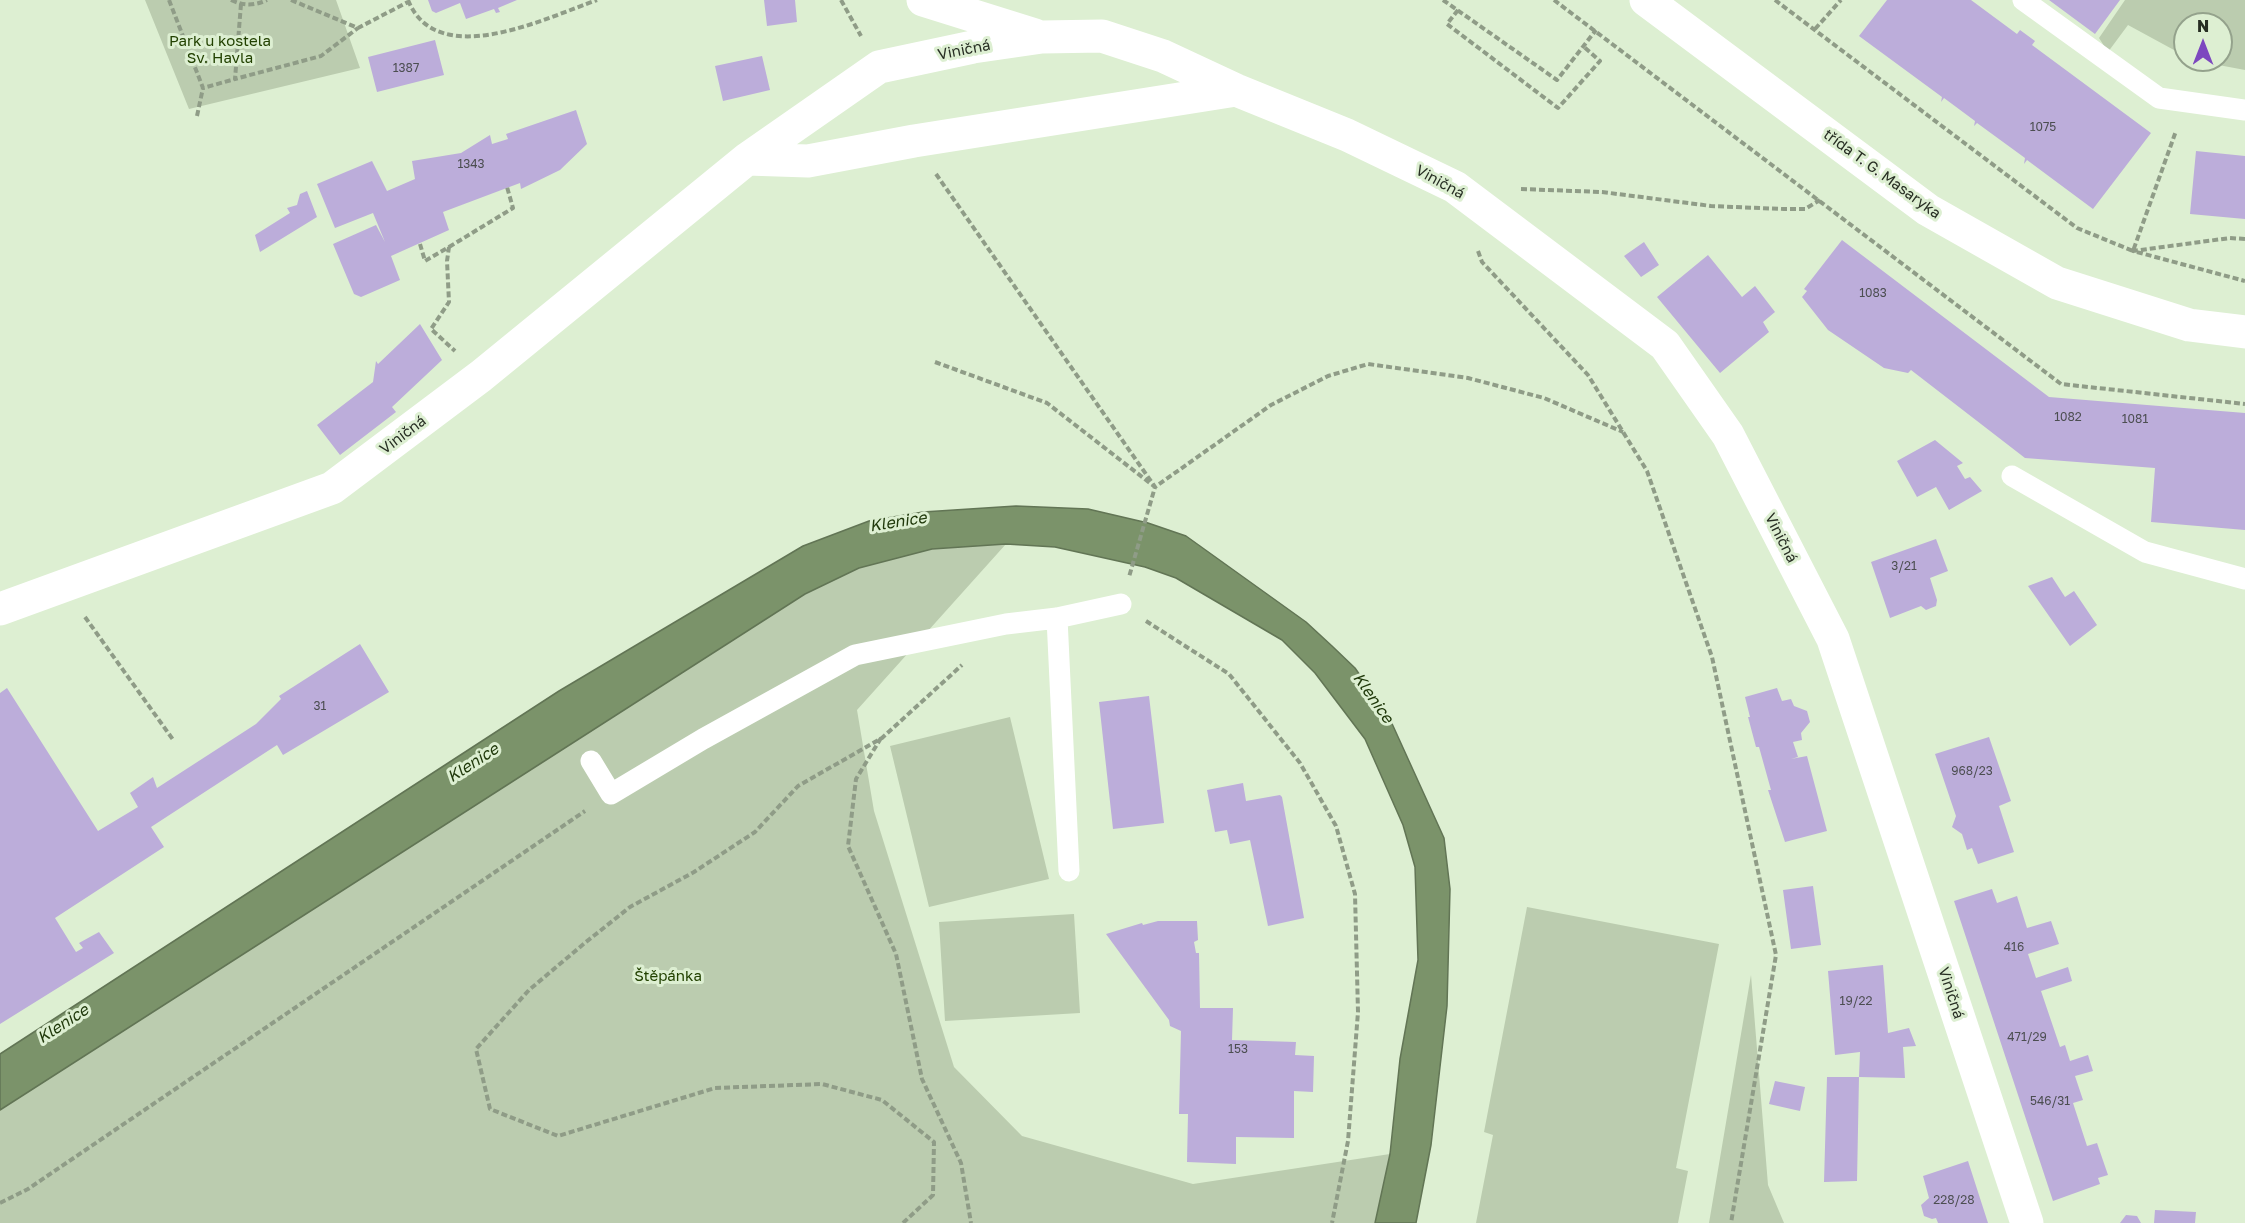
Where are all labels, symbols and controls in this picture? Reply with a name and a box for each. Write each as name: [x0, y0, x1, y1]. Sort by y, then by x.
north arrow: [2173, 12, 2233, 72]
text: N: [2197, 16, 2209, 36]
park label: Park u kostela Sv. Havla: [169, 32, 271, 67]
street label: Viničná: [936, 36, 992, 64]
house number: 1387: [393, 61, 419, 75]
house number: 1075: [2030, 120, 2056, 134]
street label: třída T. G. Masaryka: [1820, 125, 1944, 223]
house number: 1343: [457, 157, 485, 171]
street label: Viničná: [1412, 161, 1468, 203]
house number: 1083: [1859, 286, 1887, 300]
house number: 1082: [2054, 410, 2082, 424]
street label: Viničná: [376, 412, 430, 458]
house number: 1081: [2122, 412, 2148, 426]
water label: Klenice: [868, 508, 928, 536]
street label: Viničná: [1761, 510, 1801, 566]
house number: 3/21: [1891, 559, 1917, 573]
water label: Klenice: [1349, 669, 1397, 727]
house number: 31: [314, 699, 326, 713]
water label: Klenice: [444, 739, 502, 787]
house number: 968/23: [1951, 764, 1993, 778]
house number: 416: [2004, 940, 2024, 954]
street label: Viničná: [1934, 965, 1968, 1021]
park label: Štěpánka: [634, 967, 702, 985]
house number: 19/22: [1840, 994, 1872, 1008]
water label: Klenice: [34, 1000, 92, 1048]
house number: 471/29: [2007, 1030, 2047, 1044]
house number: 153: [1228, 1042, 1248, 1056]
house number: 546/31: [2030, 1094, 2070, 1108]
house number: 228/28: [1933, 1193, 1975, 1207]

